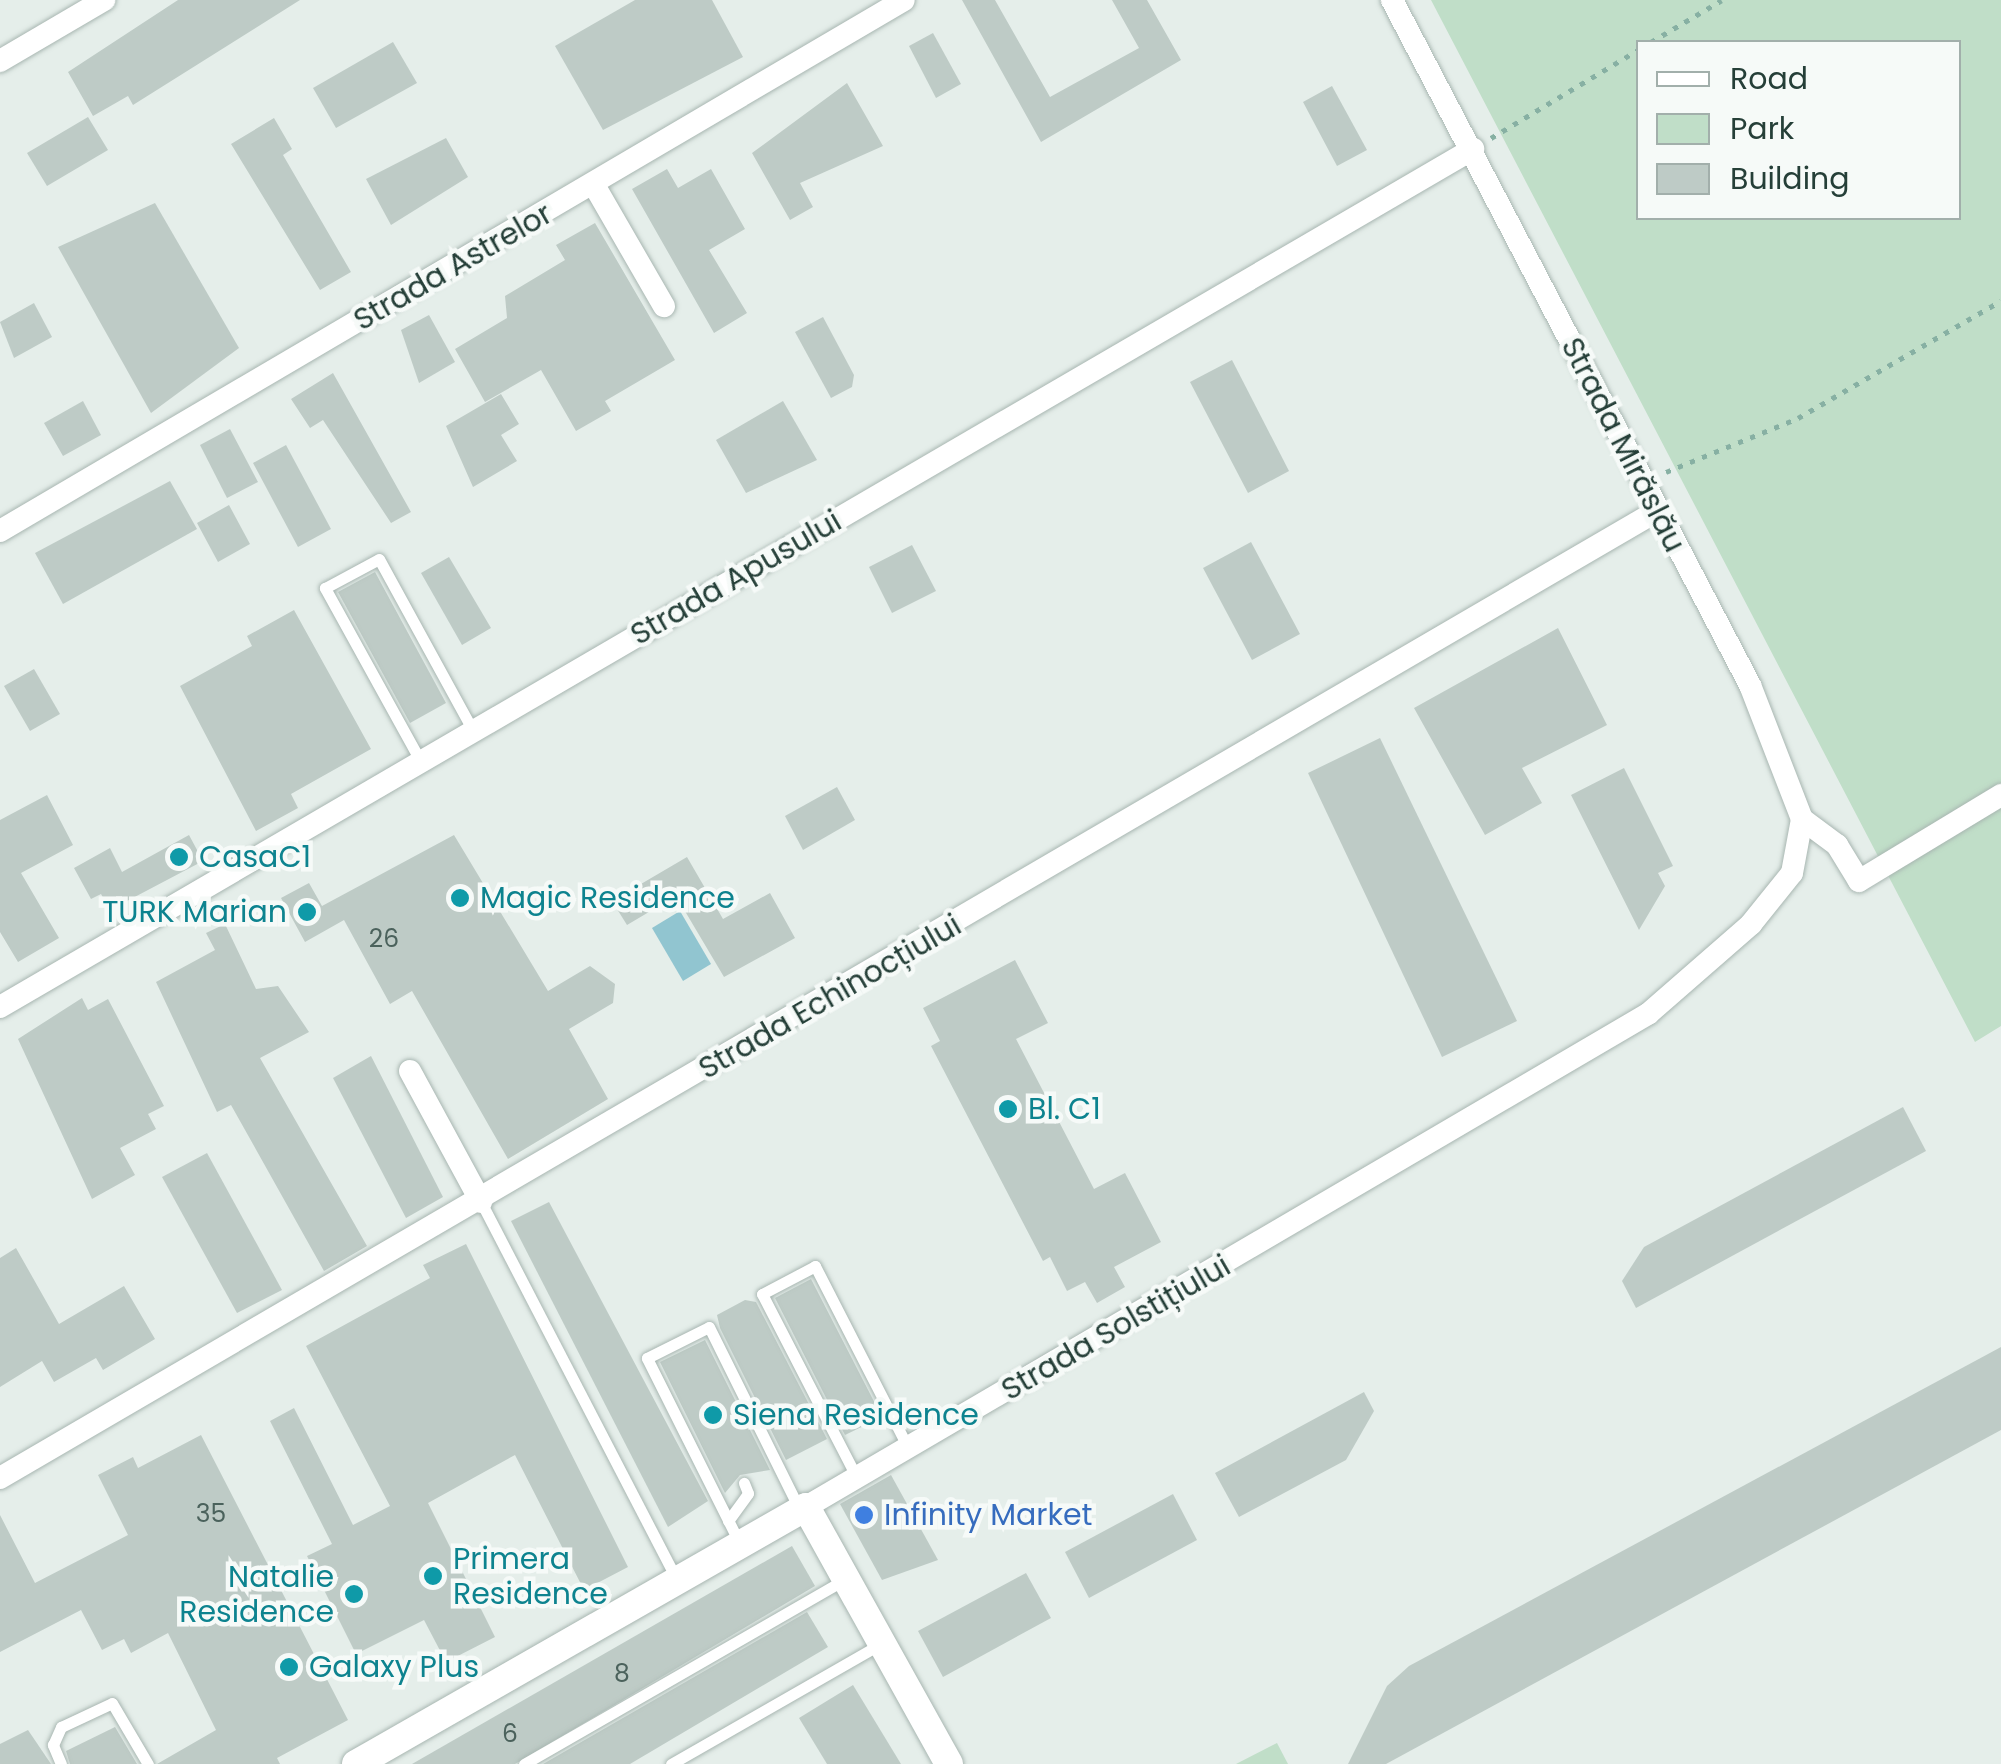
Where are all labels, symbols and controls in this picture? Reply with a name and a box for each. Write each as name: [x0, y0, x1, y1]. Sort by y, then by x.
legend: [1636, 40, 1961, 220]
text: Road: [1730, 57, 1808, 100]
text: Park: [1730, 107, 1794, 150]
text: Building: [1730, 157, 1850, 200]
street label: Strada Astrelor: [347, 196, 559, 338]
street label: Strada Mirăslău: [1553, 332, 1693, 558]
street label: Strada Apusului: [624, 503, 848, 653]
place label: CasaC1: [199, 839, 311, 875]
marker: CasaC1: [168, 846, 190, 868]
place label: Magic Residence: [480, 880, 735, 916]
marker: Magic Residence: [449, 887, 471, 909]
place label: TURK Marian: [102, 894, 287, 930]
marker: TURK Marian: [296, 901, 318, 923]
street label: Strada Echinocțiului: [692, 907, 968, 1087]
house number: 26: [369, 924, 399, 954]
place label: Bl. C1: [1028, 1091, 1101, 1127]
marker: Bl. C1: [997, 1098, 1019, 1120]
street label: Strada Solstițiului: [995, 1248, 1237, 1408]
place label: Siena Residence: [733, 1397, 979, 1433]
marker: Siena Residence: [702, 1404, 724, 1426]
place label: Infinity Market: [884, 1497, 1092, 1533]
house number: 35: [196, 1499, 226, 1529]
marker: Infinity Market: [853, 1504, 875, 1526]
place label: Primera Residence: [453, 1541, 608, 1612]
place label: Natalie Residence: [179, 1559, 334, 1630]
marker: Primera Residence: [422, 1565, 444, 1587]
marker: Natalie Residence: [343, 1583, 365, 1605]
place label: Galaxy Plus: [309, 1649, 479, 1685]
marker: Galaxy Plus: [278, 1656, 300, 1678]
house number: 8: [614, 1659, 630, 1689]
house number: 6: [502, 1719, 518, 1749]

